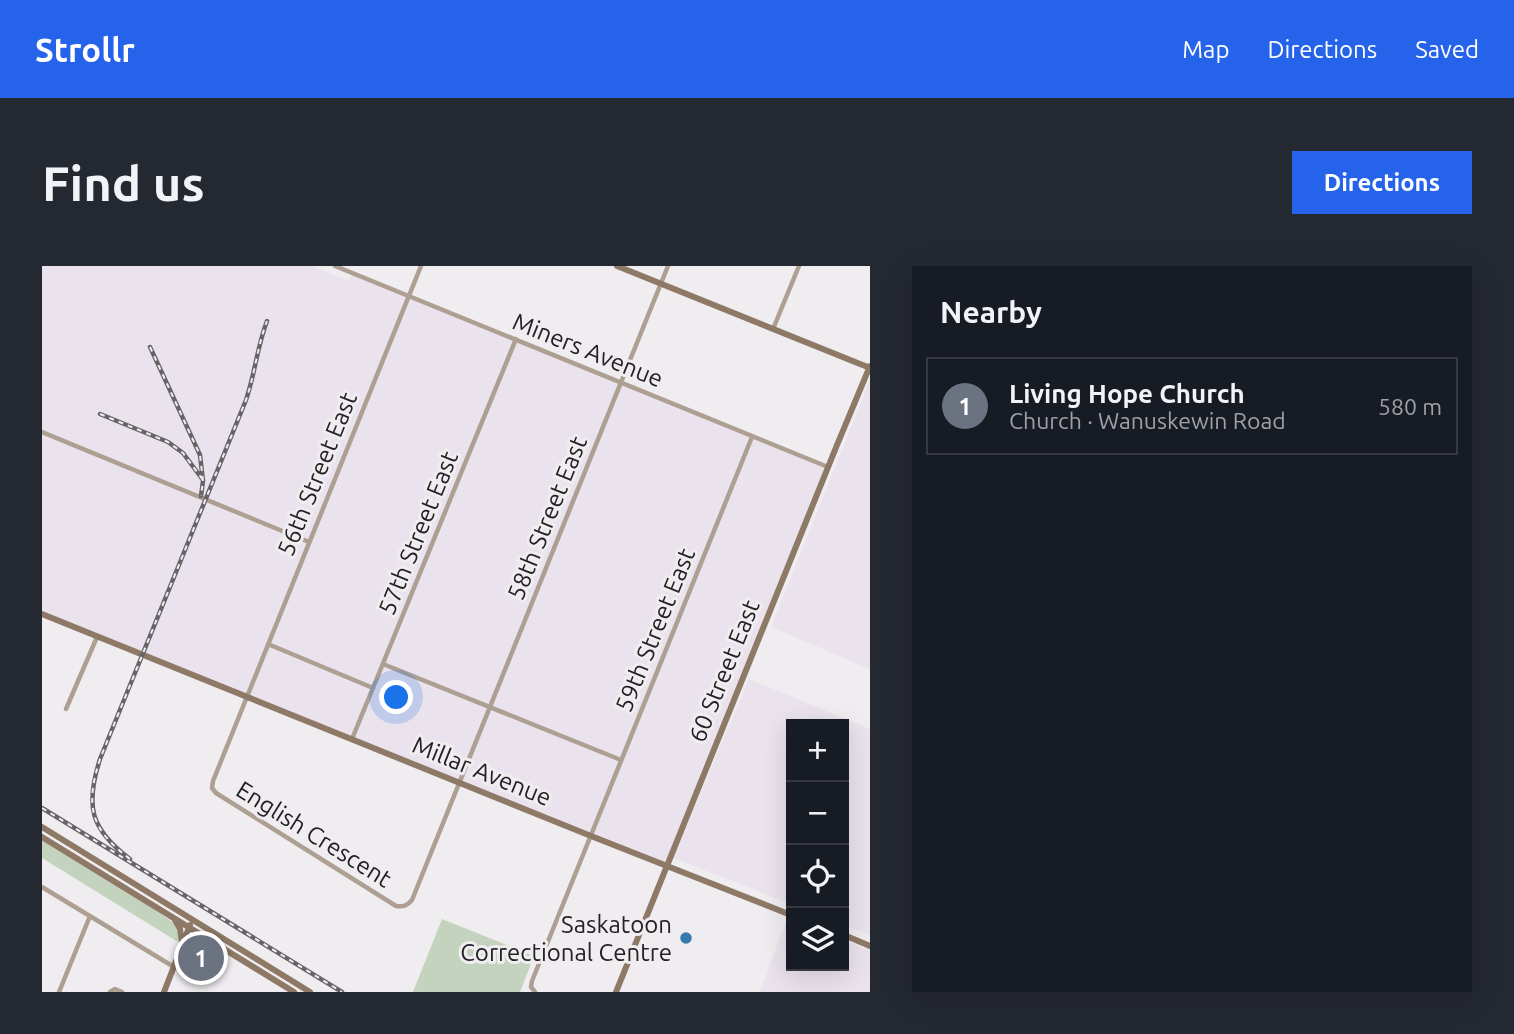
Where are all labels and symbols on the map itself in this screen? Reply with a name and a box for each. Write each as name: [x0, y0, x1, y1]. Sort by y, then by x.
street label: Miners Avenue: [509, 308, 667, 392]
street label: 56th Street East: [272, 388, 362, 560]
street label: 58th Street East: [502, 432, 592, 604]
street label: 57th Street East: [373, 447, 463, 619]
street label: 59th Street East: [610, 544, 700, 716]
street label: 60 Street East: [683, 596, 765, 746]
your location: [379, 680, 413, 714]
street label: Millar Avenue: [409, 731, 555, 811]
street label: English Crescent: [232, 775, 397, 893]
place label: Saskatoon Correctional Centre: [460, 911, 672, 966]
marker: Saskatoon Correctional Centre: [678, 930, 694, 946]
pin: 1: [178, 932, 224, 984]

